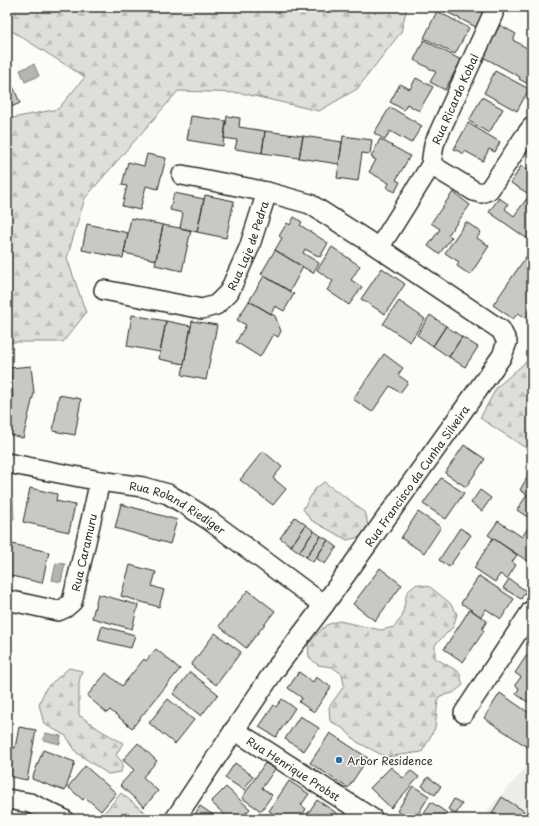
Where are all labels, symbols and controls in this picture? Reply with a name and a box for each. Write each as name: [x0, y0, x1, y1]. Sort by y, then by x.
street label: Rua Ricardo Kobal: [427, 51, 483, 147]
street label: Rua Laje de Pedra: [222, 198, 272, 293]
street label: Rua Francisco da Cunha Silveira: [360, 401, 473, 550]
street label: Rua Roland Riediger: [128, 477, 230, 539]
street label: Rua Caramuru: [66, 512, 101, 593]
street label: Rua Henrique Probst: [244, 732, 344, 805]
place label: Arbor Residence: [347, 752, 433, 769]
marker: Arbor Residence: [334, 755, 344, 765]

